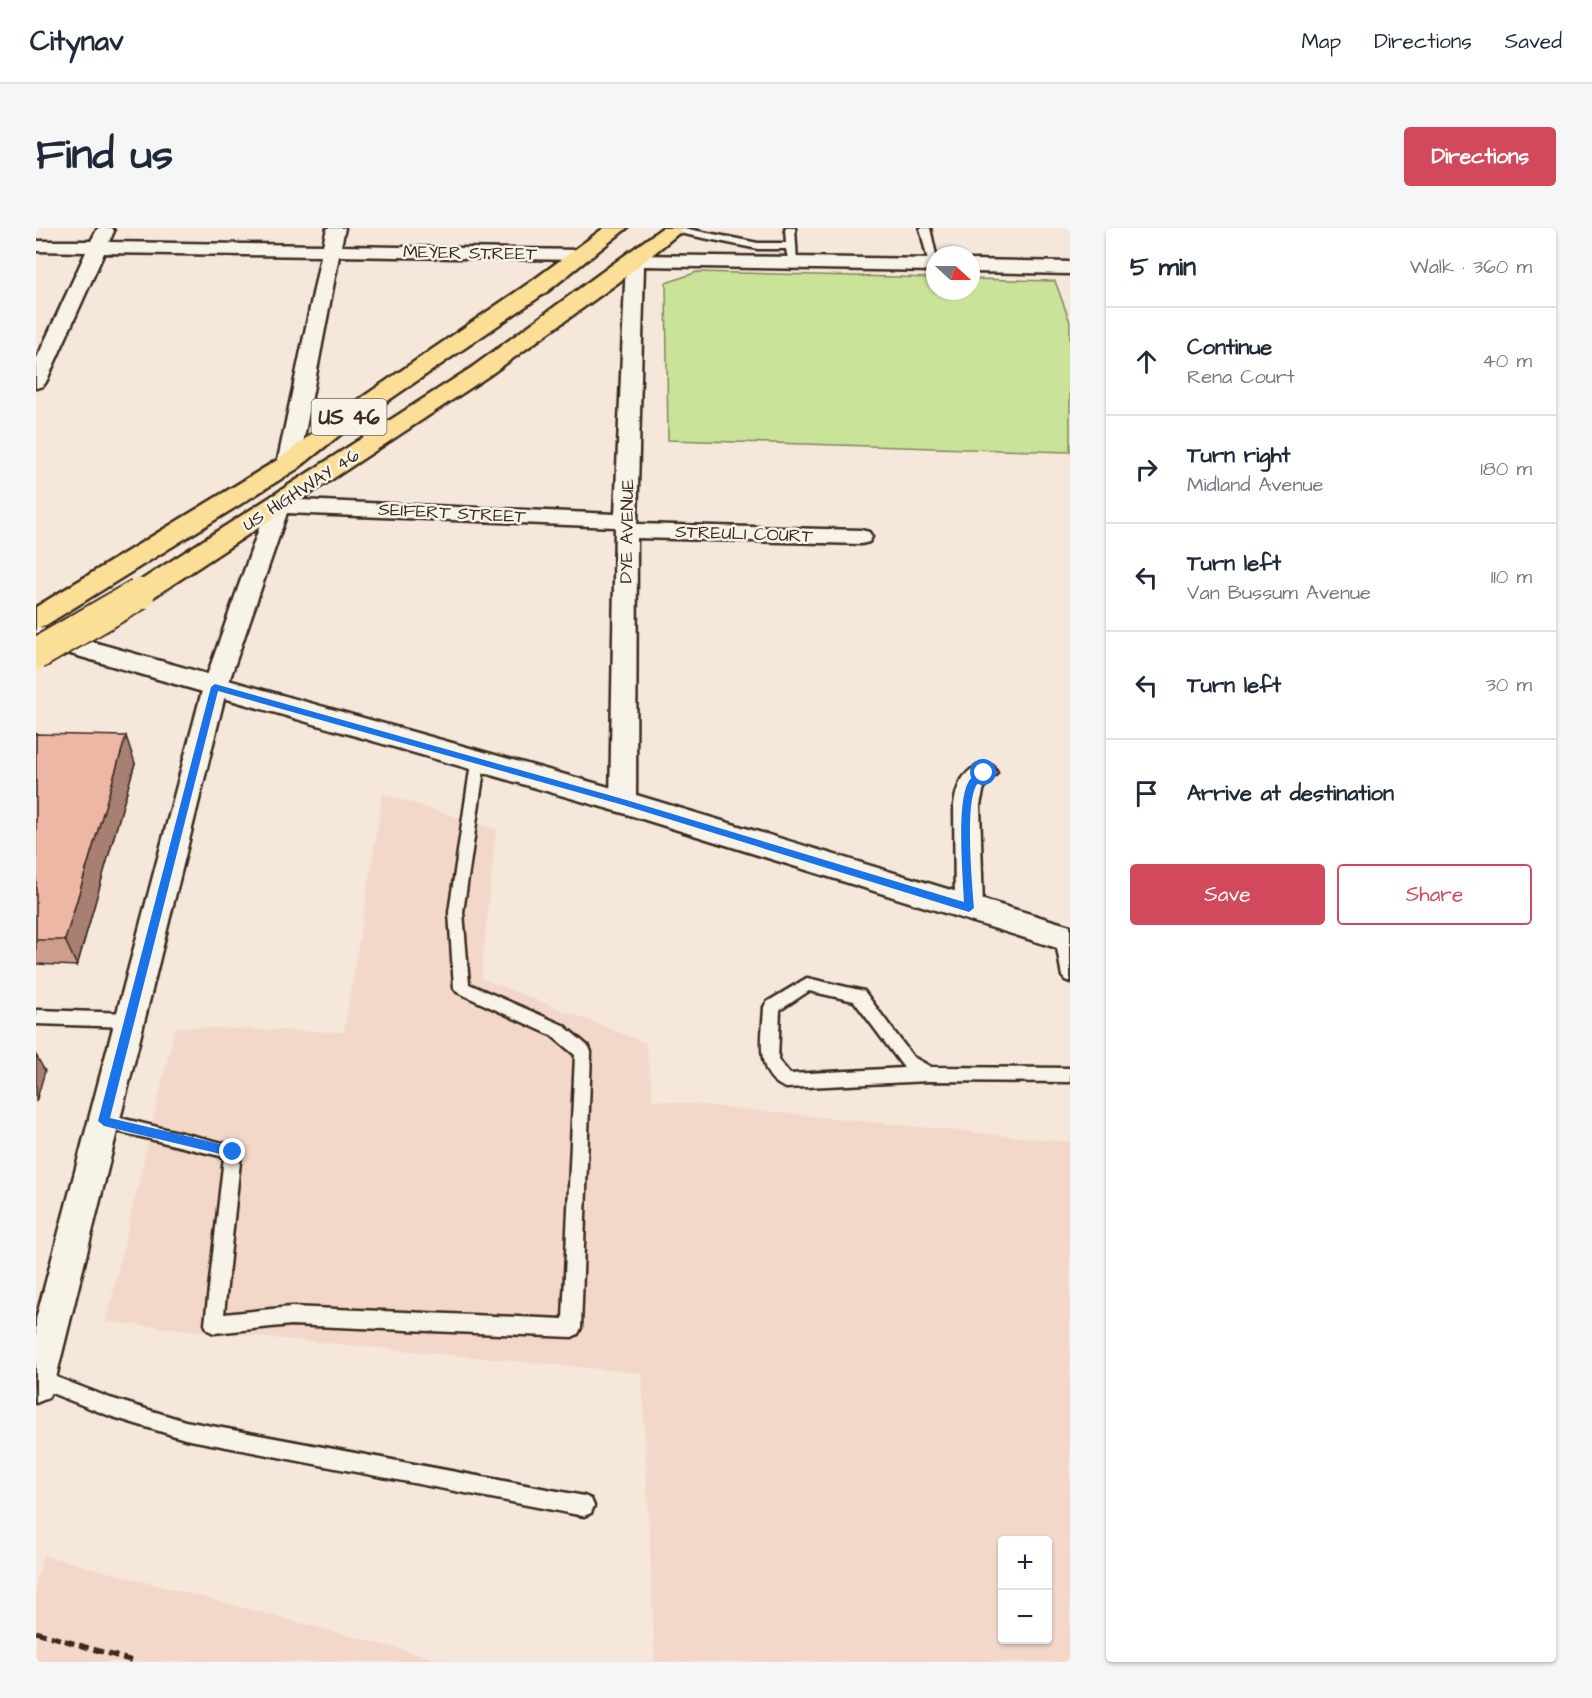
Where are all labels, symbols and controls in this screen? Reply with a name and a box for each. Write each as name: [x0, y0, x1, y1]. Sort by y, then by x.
text: Citynav: [30, 22, 124, 61]
text: Map: [1301, 27, 1341, 56]
text: Directions: [1374, 27, 1472, 56]
text: Saved: [1505, 27, 1562, 56]
text: Find us: [36, 127, 173, 185]
button: Directions: [1404, 127, 1556, 186]
street label: MEYER STREET: [403, 239, 538, 267]
north arrow: [926, 246, 980, 300]
text: 5 min: [1130, 249, 1196, 285]
text: Walk · 360 m: [1410, 253, 1532, 281]
text: Continue: [1187, 332, 1272, 363]
icon: ahead: [1130, 345, 1163, 378]
text: 40 m: [1482, 347, 1532, 375]
text: Rena Court: [1187, 363, 1295, 391]
road number: US 46: [312, 399, 386, 435]
text: Turn right: [1187, 440, 1290, 471]
street label: US HIGHWAY 46: [238, 443, 364, 537]
icon: right: [1130, 453, 1163, 486]
text: 180 m: [1480, 455, 1532, 483]
text: Midland Avenue: [1187, 471, 1323, 499]
street label: DYE AVENUE: [614, 478, 640, 584]
street label: SEIFERT STREET: [378, 497, 527, 529]
street label: STREULI COURT: [675, 519, 814, 549]
text: Turn left: [1187, 548, 1281, 579]
icon: left: [1130, 561, 1163, 594]
text: 110 m: [1491, 563, 1532, 591]
text: Van Bussum Avenue: [1187, 579, 1371, 607]
icon: left: [1130, 669, 1163, 702]
text: Turn left: [1187, 670, 1281, 701]
text: 30 m: [1486, 671, 1532, 699]
route start: [970, 759, 996, 785]
icon: arrive: [1130, 777, 1163, 810]
text: Arrive at destination: [1187, 778, 1394, 809]
button: Save: [1130, 864, 1325, 925]
button: Share: [1337, 864, 1532, 925]
route end: [219, 1138, 245, 1164]
map controls: [998, 1536, 1052, 1644]
button: +: [998, 1536, 1052, 1590]
button: −: [998, 1590, 1052, 1644]

